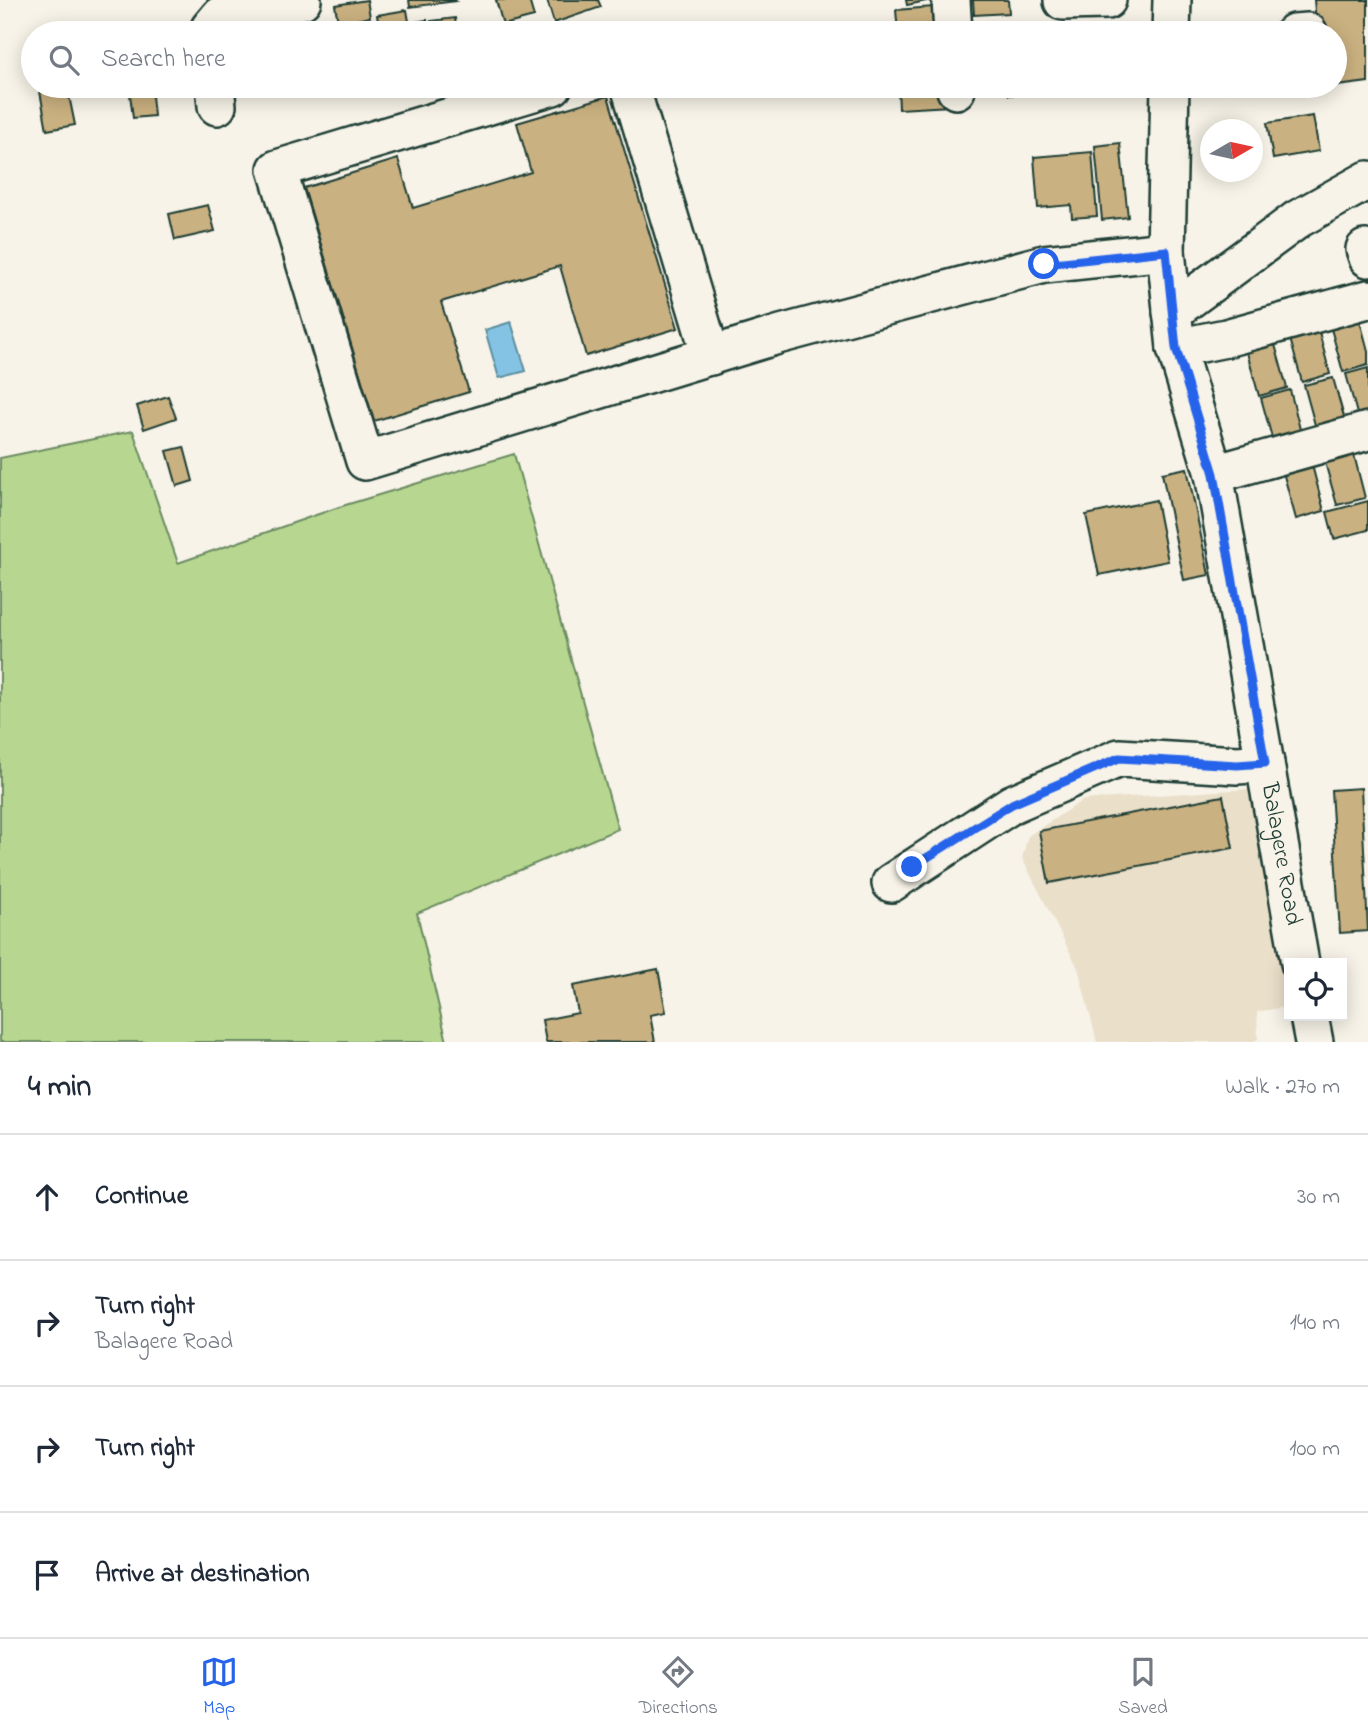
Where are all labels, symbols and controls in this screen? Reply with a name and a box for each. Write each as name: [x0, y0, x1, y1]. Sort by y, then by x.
search box: [21, 21, 1347, 98]
icon: search: [45, 41, 83, 79]
text: Search here: [101, 41, 226, 79]
north arrow: [1200, 119, 1263, 182]
route start: [1028, 248, 1059, 279]
street label: Balagere Road: [1251, 779, 1311, 929]
route end: [896, 851, 927, 882]
map controls: [1284, 958, 1347, 1021]
button: locate: [1284, 958, 1347, 1021]
text: 4 min: [28, 1066, 91, 1110]
text: Walk · 270 m: [1225, 1071, 1340, 1104]
icon: ahead: [28, 1178, 66, 1216]
text: Continue: [95, 1178, 188, 1216]
text: 30 m: [1297, 1181, 1340, 1214]
text: Turn right: [95, 1288, 195, 1326]
icon: right: [28, 1304, 66, 1342]
text: 140 m: [1290, 1307, 1340, 1340]
text: Balagere Road: [95, 1326, 233, 1359]
icon: right: [28, 1430, 66, 1468]
text: Turn right: [95, 1430, 195, 1468]
text: 100 m: [1289, 1433, 1340, 1466]
icon: arrive: [28, 1556, 66, 1594]
text: Arrive at destination: [95, 1556, 310, 1594]
tab: Map: [200, 1653, 238, 1722]
tab: Directions: [639, 1653, 718, 1722]
tab: Saved: [1118, 1653, 1168, 1722]

